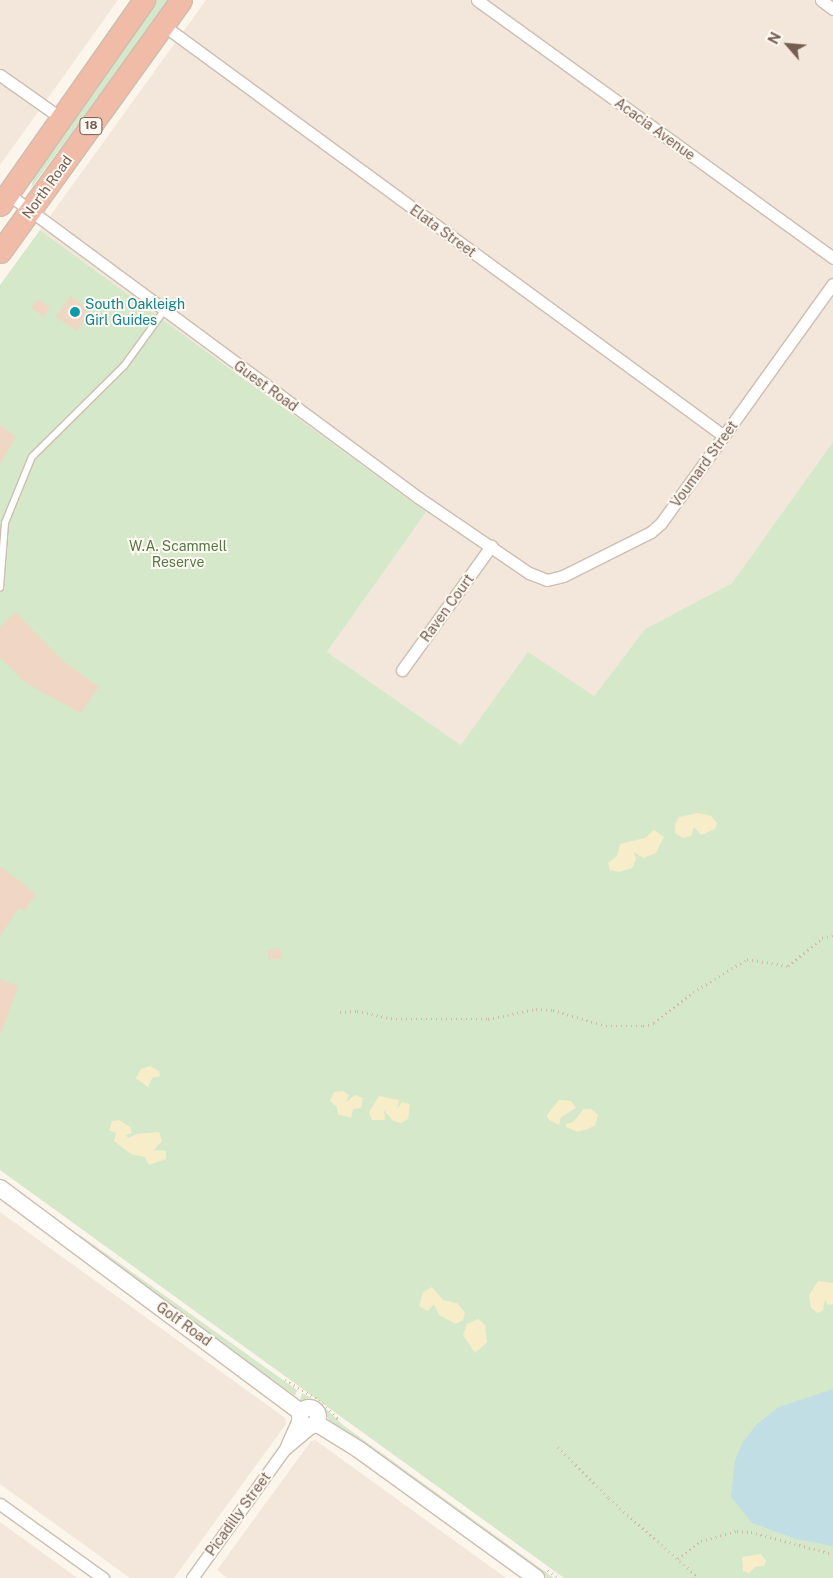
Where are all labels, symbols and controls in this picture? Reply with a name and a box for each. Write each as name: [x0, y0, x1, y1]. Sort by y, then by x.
north arrow: [763, 20, 813, 70]
text: N: [765, 30, 784, 47]
street label: Acacia Avenue: [612, 94, 698, 164]
road number: 18: [78, 116, 104, 136]
street label: North Road: [19, 152, 75, 222]
street label: Elata Street: [407, 201, 479, 261]
place label: South Oakleigh Girl Guides: [85, 296, 185, 328]
marker: South Oakleigh Girl Guides: [69, 306, 81, 318]
street label: Guest Road: [231, 357, 301, 415]
street label: Voumard Street: [667, 418, 741, 510]
park label: W.A. Scammell Reserve: [129, 538, 227, 570]
street label: Raven Court: [417, 571, 477, 645]
street label: Golf Road: [153, 1298, 215, 1350]
street label: Picadilly Street: [202, 1469, 274, 1559]

